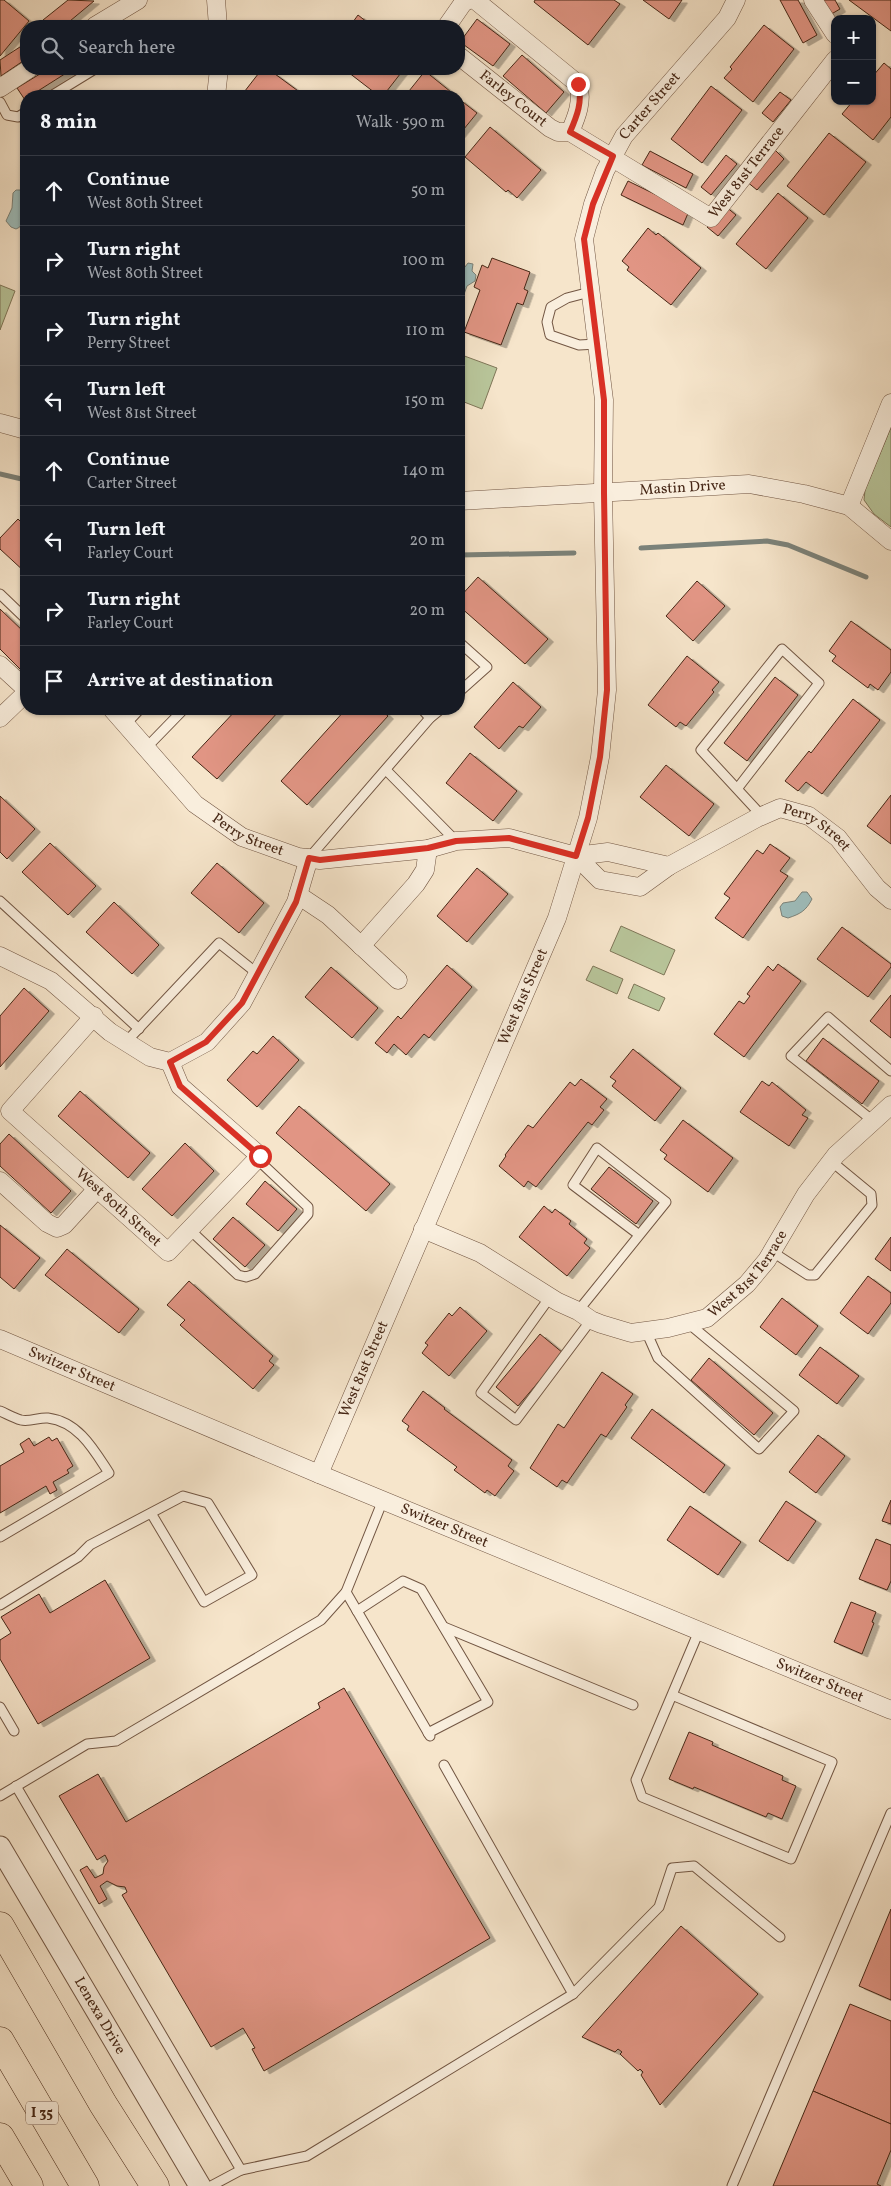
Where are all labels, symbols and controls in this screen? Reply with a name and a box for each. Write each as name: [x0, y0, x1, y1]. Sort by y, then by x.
map controls: [831, 15, 876, 105]
button: +: [831, 15, 876, 60]
search box: [20, 20, 465, 75]
icon: search: [38, 34, 66, 62]
text: Search here: [78, 35, 175, 61]
button: −: [831, 60, 876, 105]
street label: Farley Court: [475, 65, 552, 132]
street label: Carter Street: [614, 67, 686, 145]
route end: [567, 73, 590, 96]
text: 8 min: [40, 108, 97, 137]
text: Walk · 590 m: [356, 112, 445, 134]
street label: West 81st Terrace: [704, 122, 790, 223]
text: Continue: [87, 167, 170, 193]
icon: ahead: [40, 177, 68, 205]
text: 50 m: [411, 180, 445, 202]
text: West 80th Street: [87, 193, 203, 215]
text: Turn right: [87, 237, 180, 263]
icon: right: [40, 247, 68, 275]
text: 100 m: [402, 250, 445, 272]
text: West 80th Street: [87, 263, 203, 285]
text: Turn right: [87, 307, 180, 333]
icon: right: [40, 317, 68, 345]
text: 110 m: [406, 320, 445, 342]
text: Perry Street: [87, 333, 170, 355]
text: Turn left: [87, 377, 166, 403]
icon: left: [40, 387, 68, 415]
text: 150 m: [404, 390, 445, 412]
text: West 81st Street: [87, 403, 197, 425]
text: Continue: [87, 447, 170, 473]
icon: ahead: [40, 457, 68, 485]
text: 140 m: [403, 460, 445, 482]
text: Carter Street: [87, 473, 177, 495]
street label: Mastin Drive: [639, 475, 726, 501]
text: Turn left: [87, 517, 166, 543]
icon: left: [40, 527, 68, 555]
text: 20 m: [410, 530, 445, 552]
text: Farley Court: [87, 543, 174, 565]
text: Turn right: [87, 587, 180, 613]
icon: right: [40, 597, 68, 625]
text: 20 m: [410, 600, 445, 622]
text: Farley Court: [87, 613, 174, 635]
icon: arrive: [40, 667, 68, 695]
text: Arrive at destination: [87, 668, 273, 694]
street label: Perry Street: [780, 799, 855, 856]
street label: Perry Street: [208, 808, 287, 862]
street label: West 81st Street: [493, 945, 553, 1048]
route start: [249, 1145, 272, 1168]
street label: West 80th Street: [71, 1164, 166, 1252]
street label: West 81st Terrace: [704, 1226, 793, 1323]
street label: West 81st Street: [334, 1318, 394, 1421]
street label: Switzer Street: [25, 1342, 119, 1397]
street label: Switzer Street: [397, 1498, 491, 1553]
street label: Switzer Street: [773, 1653, 867, 1708]
street label: Lenexa Drive: [69, 1973, 131, 2058]
road number: I 35: [26, 2102, 58, 2124]

